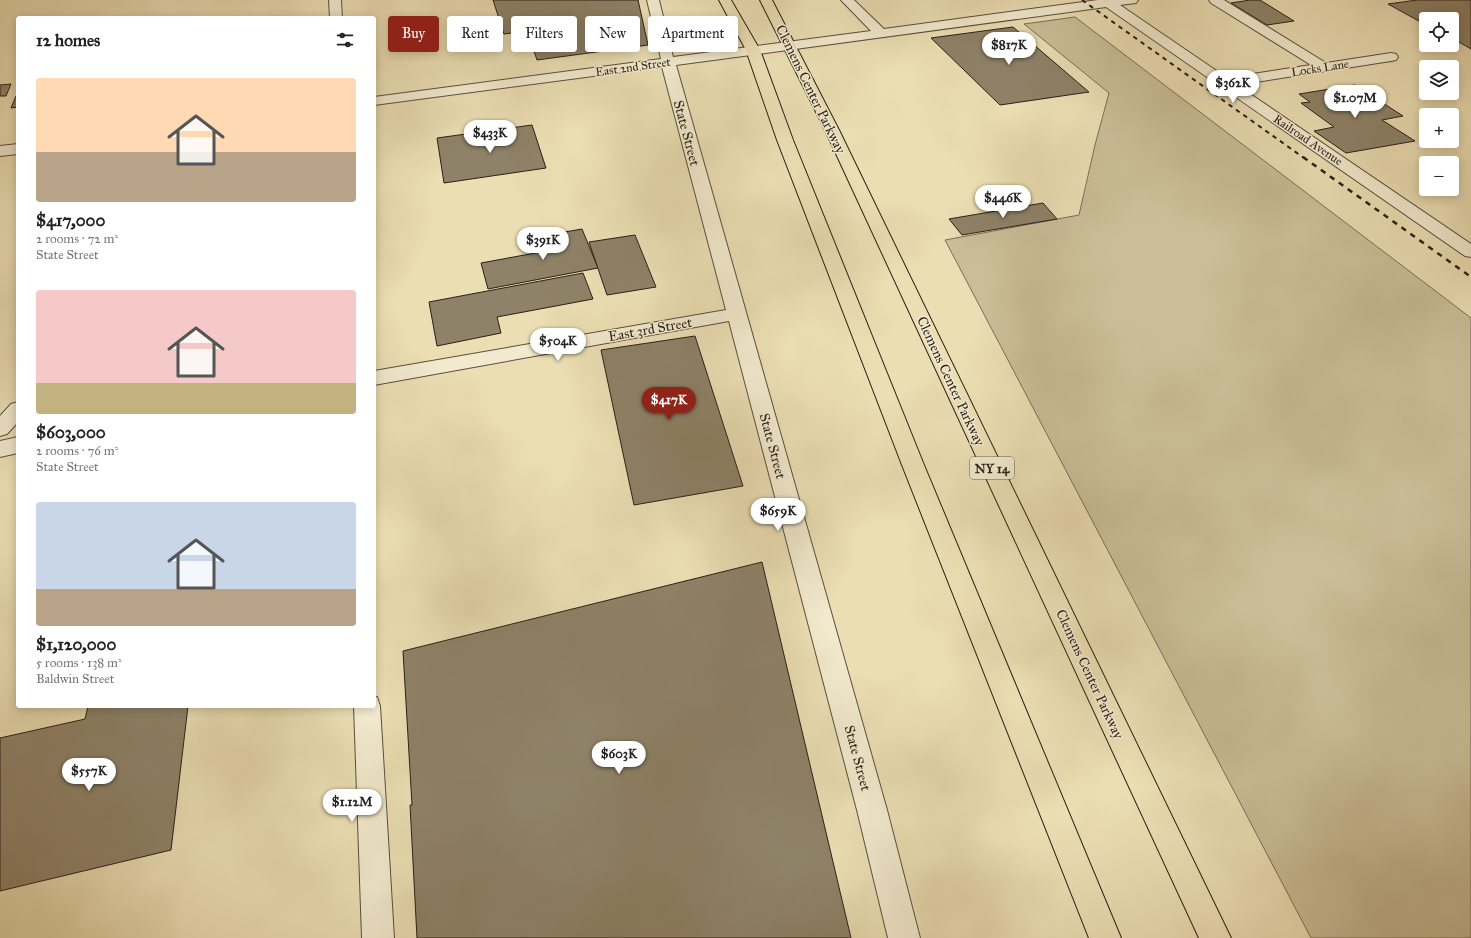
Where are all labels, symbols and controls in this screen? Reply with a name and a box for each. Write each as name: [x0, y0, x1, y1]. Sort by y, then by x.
map controls: [1419, 12, 1459, 196]
button: locate: [1419, 12, 1459, 52]
chip: Buy: [388, 16, 439, 52]
chip: Rent: [447, 16, 503, 52]
chip: Filters: [511, 16, 577, 52]
chip: New: [585, 16, 640, 52]
chip: Apartment: [648, 16, 738, 52]
street label: Clemens Center Parkway: [772, 22, 849, 157]
icon: filters: [334, 29, 356, 51]
text: 12 homes: [36, 30, 100, 51]
pin: $817K: [981, 32, 1037, 66]
text: $817K: [991, 37, 1027, 53]
street label: East 2nd Street: [595, 55, 672, 79]
street label: Locks Lane: [1290, 57, 1350, 79]
button: layers: [1419, 60, 1459, 100]
pin: $362K: [1205, 70, 1261, 104]
text: $362K: [1215, 75, 1251, 91]
pin: $1.07M: [1322, 85, 1388, 119]
text: $1.07M: [1333, 90, 1377, 106]
street label: State Street: [670, 98, 703, 168]
icon: home: [160, 104, 232, 176]
button: +: [1419, 108, 1459, 148]
street label: Railroad Avenue: [1271, 112, 1345, 168]
pin: $433K: [462, 120, 518, 154]
text: $433K: [473, 125, 507, 141]
button: −: [1419, 156, 1459, 196]
pin: $446K: [975, 185, 1031, 219]
text: $446K: [984, 190, 1022, 206]
text: $417,000: [36, 210, 105, 231]
pin: $391K: [515, 227, 571, 261]
text: 2 rooms · 72 m²: [36, 231, 118, 247]
text: $391K: [526, 232, 560, 248]
text: State Street: [36, 247, 99, 263]
street label: East 3rd Street: [607, 314, 693, 345]
street label: Clemens Center Parkway: [913, 314, 988, 449]
icon: home: [160, 316, 232, 388]
pin: $504K: [530, 328, 586, 362]
text: $504K: [539, 333, 577, 349]
pin: $417K: [641, 387, 697, 421]
text: $417K: [651, 392, 687, 408]
street label: State Street: [756, 411, 789, 481]
text: $603,000: [36, 422, 106, 443]
text: 2 rooms · 76 m²: [36, 443, 118, 459]
road number: NY 14: [970, 457, 1014, 479]
text: State Street: [36, 459, 99, 475]
pin: $659K: [750, 498, 806, 532]
text: $659K: [760, 503, 796, 519]
icon: home: [160, 528, 232, 600]
street label: Clemens Center Parkway: [1052, 607, 1127, 742]
text: $1,120,000: [36, 634, 116, 655]
text: 5 rooms · 138 m²: [36, 655, 122, 671]
text: Baldwin Street: [36, 671, 114, 687]
street label: State Street: [841, 723, 874, 793]
pin: $603K: [591, 741, 647, 775]
text: $603K: [601, 746, 637, 762]
pin: $557K: [61, 758, 117, 792]
text: $557K: [71, 763, 107, 779]
pin: $1.12M: [319, 789, 385, 823]
text: $1.12M: [332, 794, 372, 810]

